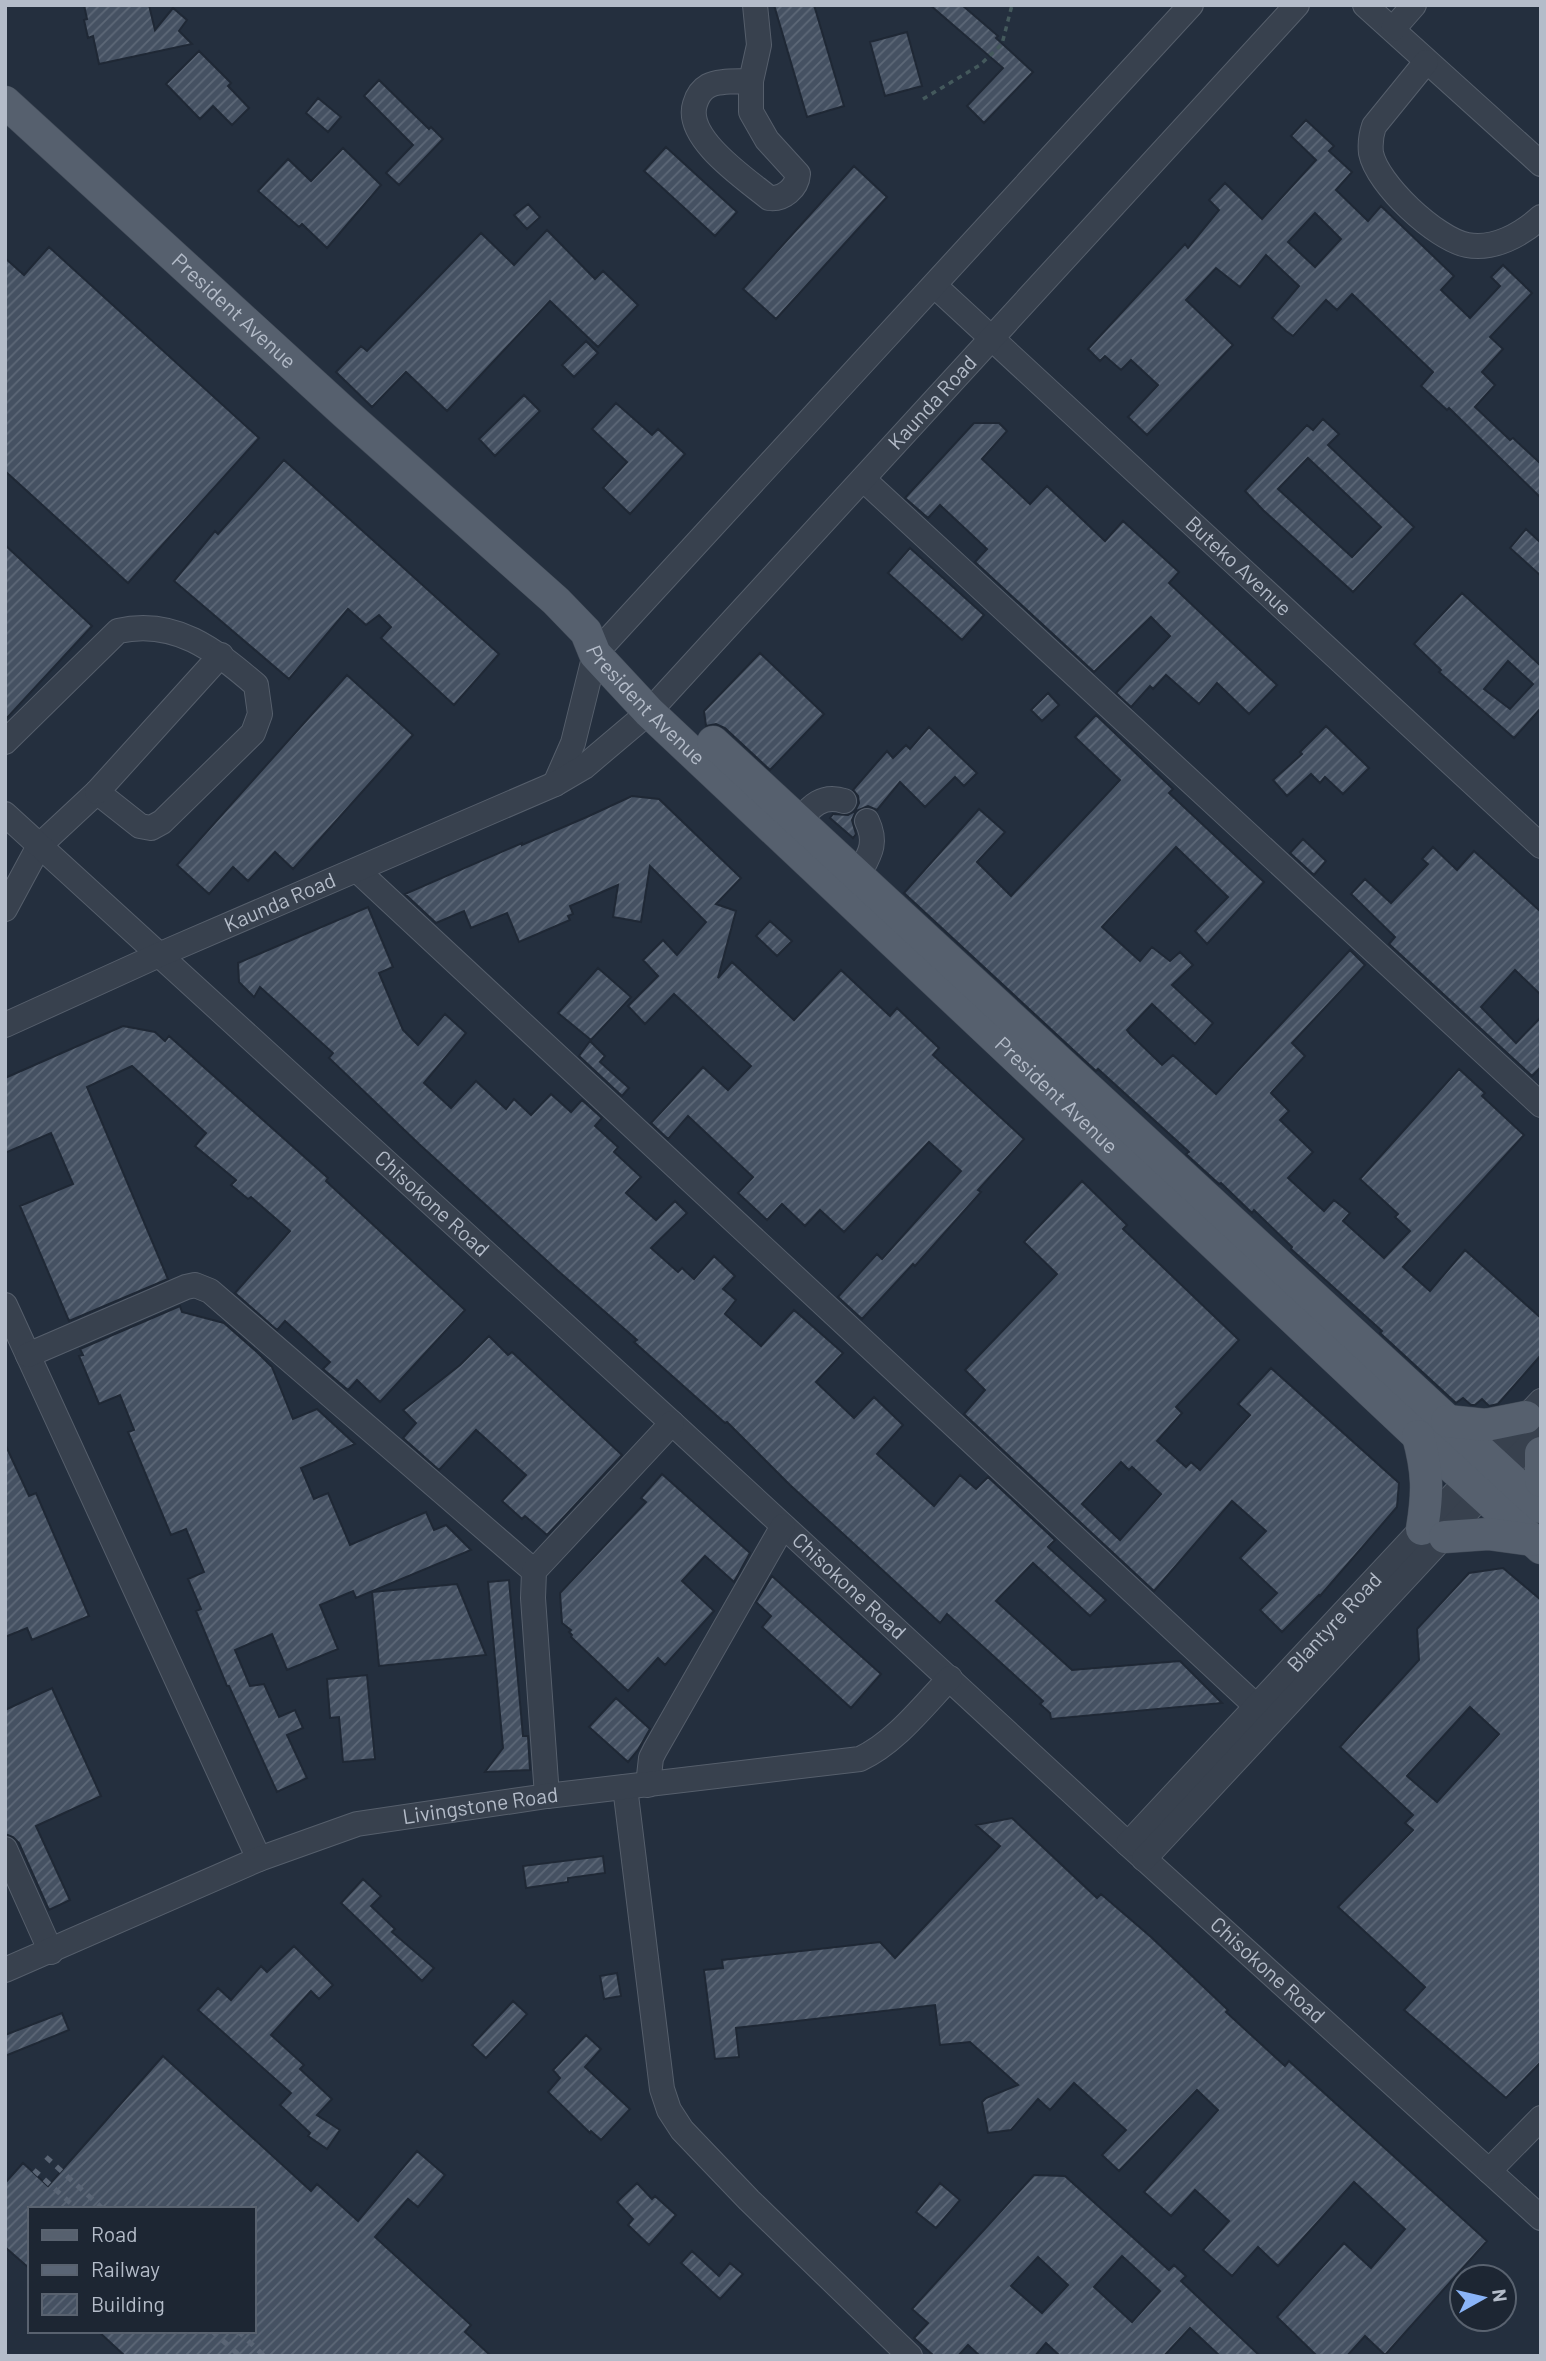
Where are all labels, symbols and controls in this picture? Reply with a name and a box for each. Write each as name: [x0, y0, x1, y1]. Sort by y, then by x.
street label: President Avenue: [168, 247, 302, 373]
street label: Kaunda Road: [882, 349, 981, 454]
street label: Buteko Avenue: [1181, 510, 1297, 620]
street label: President Avenue: [582, 641, 711, 769]
street label: Kaunda Road: [220, 866, 339, 936]
street label: President Avenue: [991, 1031, 1124, 1158]
street label: Chisokone Road: [371, 1144, 495, 1261]
street label: Chisokone Road: [788, 1527, 912, 1644]
street label: Blantyre Road: [1281, 1566, 1386, 1676]
street label: Livingstone Road: [401, 1781, 559, 1828]
street label: Chisokone Road: [1206, 1911, 1331, 2027]
legend: [28, 2207, 256, 2333]
text: Road: [91, 2221, 137, 2246]
text: Railway: [91, 2256, 160, 2281]
north arrow: [1448, 2263, 1518, 2333]
text: N: [1488, 2288, 1513, 2303]
text: Building: [91, 2291, 165, 2316]

